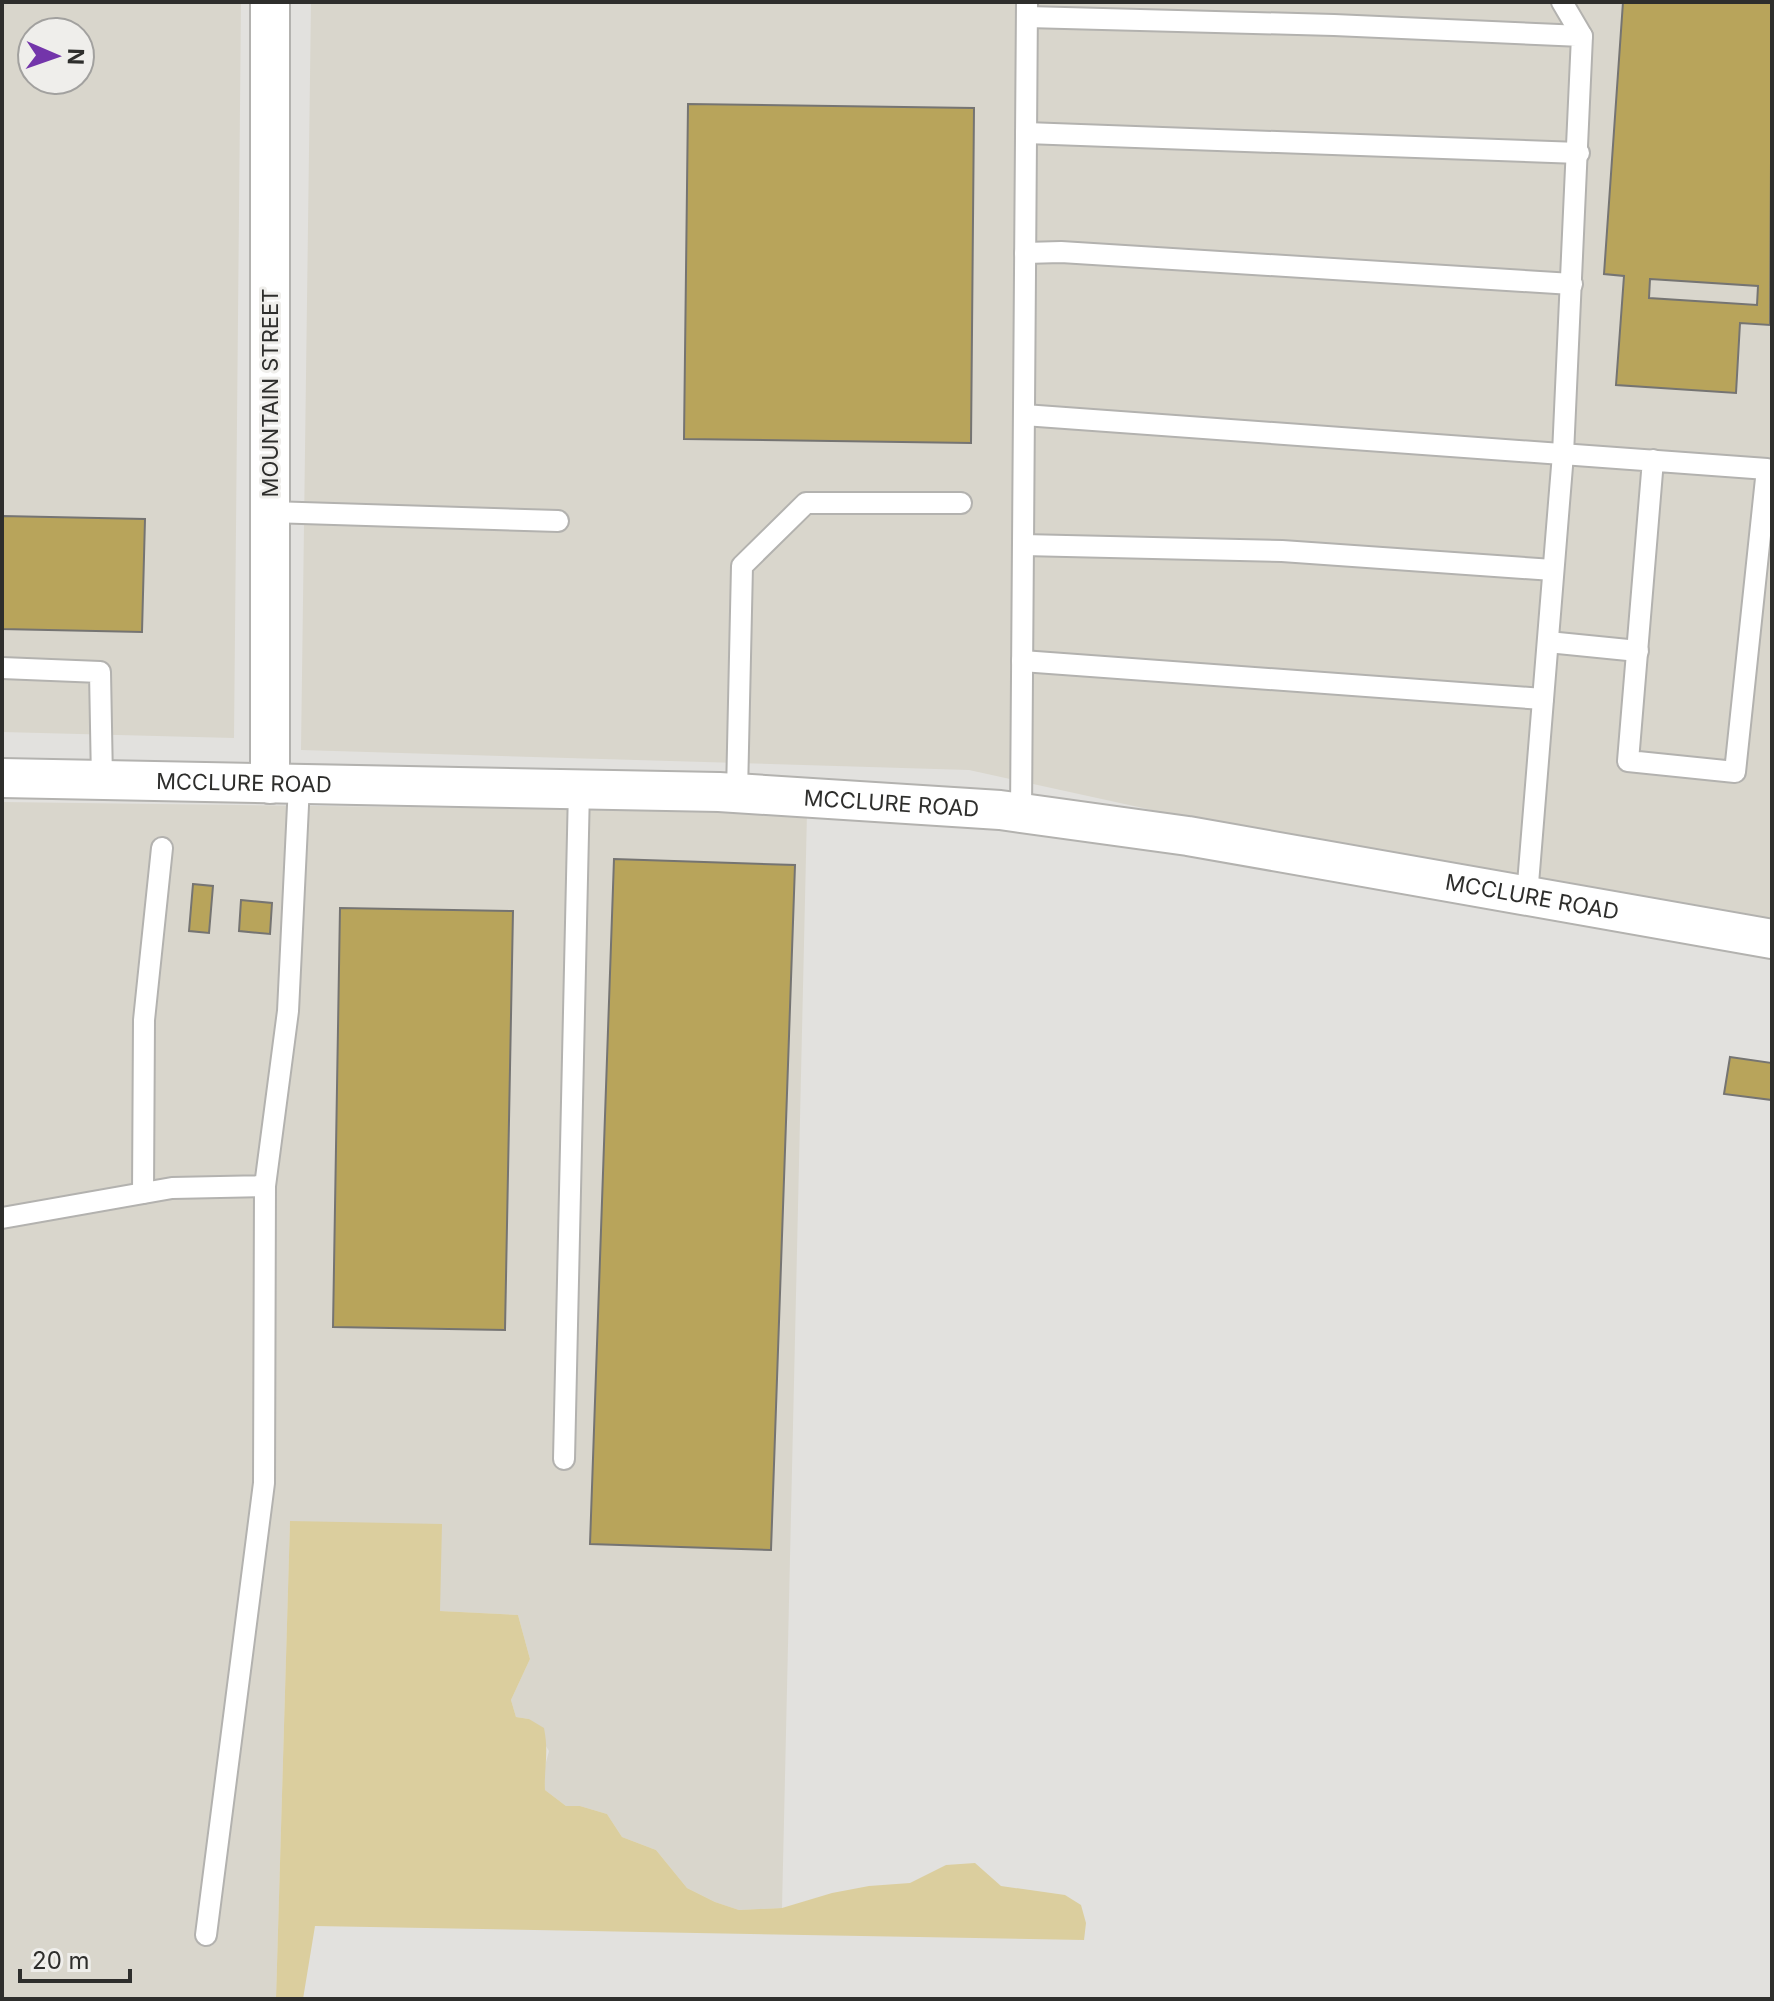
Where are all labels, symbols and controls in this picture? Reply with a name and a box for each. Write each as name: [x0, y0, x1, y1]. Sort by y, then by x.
north arrow: [16, 16, 96, 96]
text: N: [63, 48, 89, 66]
street label: MOUNTAIN STREET: [257, 289, 283, 497]
street label: MCCLURE ROAD: [156, 768, 332, 797]
street label: MCCLURE ROAD: [803, 784, 980, 822]
street label: MCCLURE ROAD: [1443, 869, 1621, 925]
scale bar: [20, 1933, 130, 1983]
text: 20 m: [32, 1946, 90, 1975]

